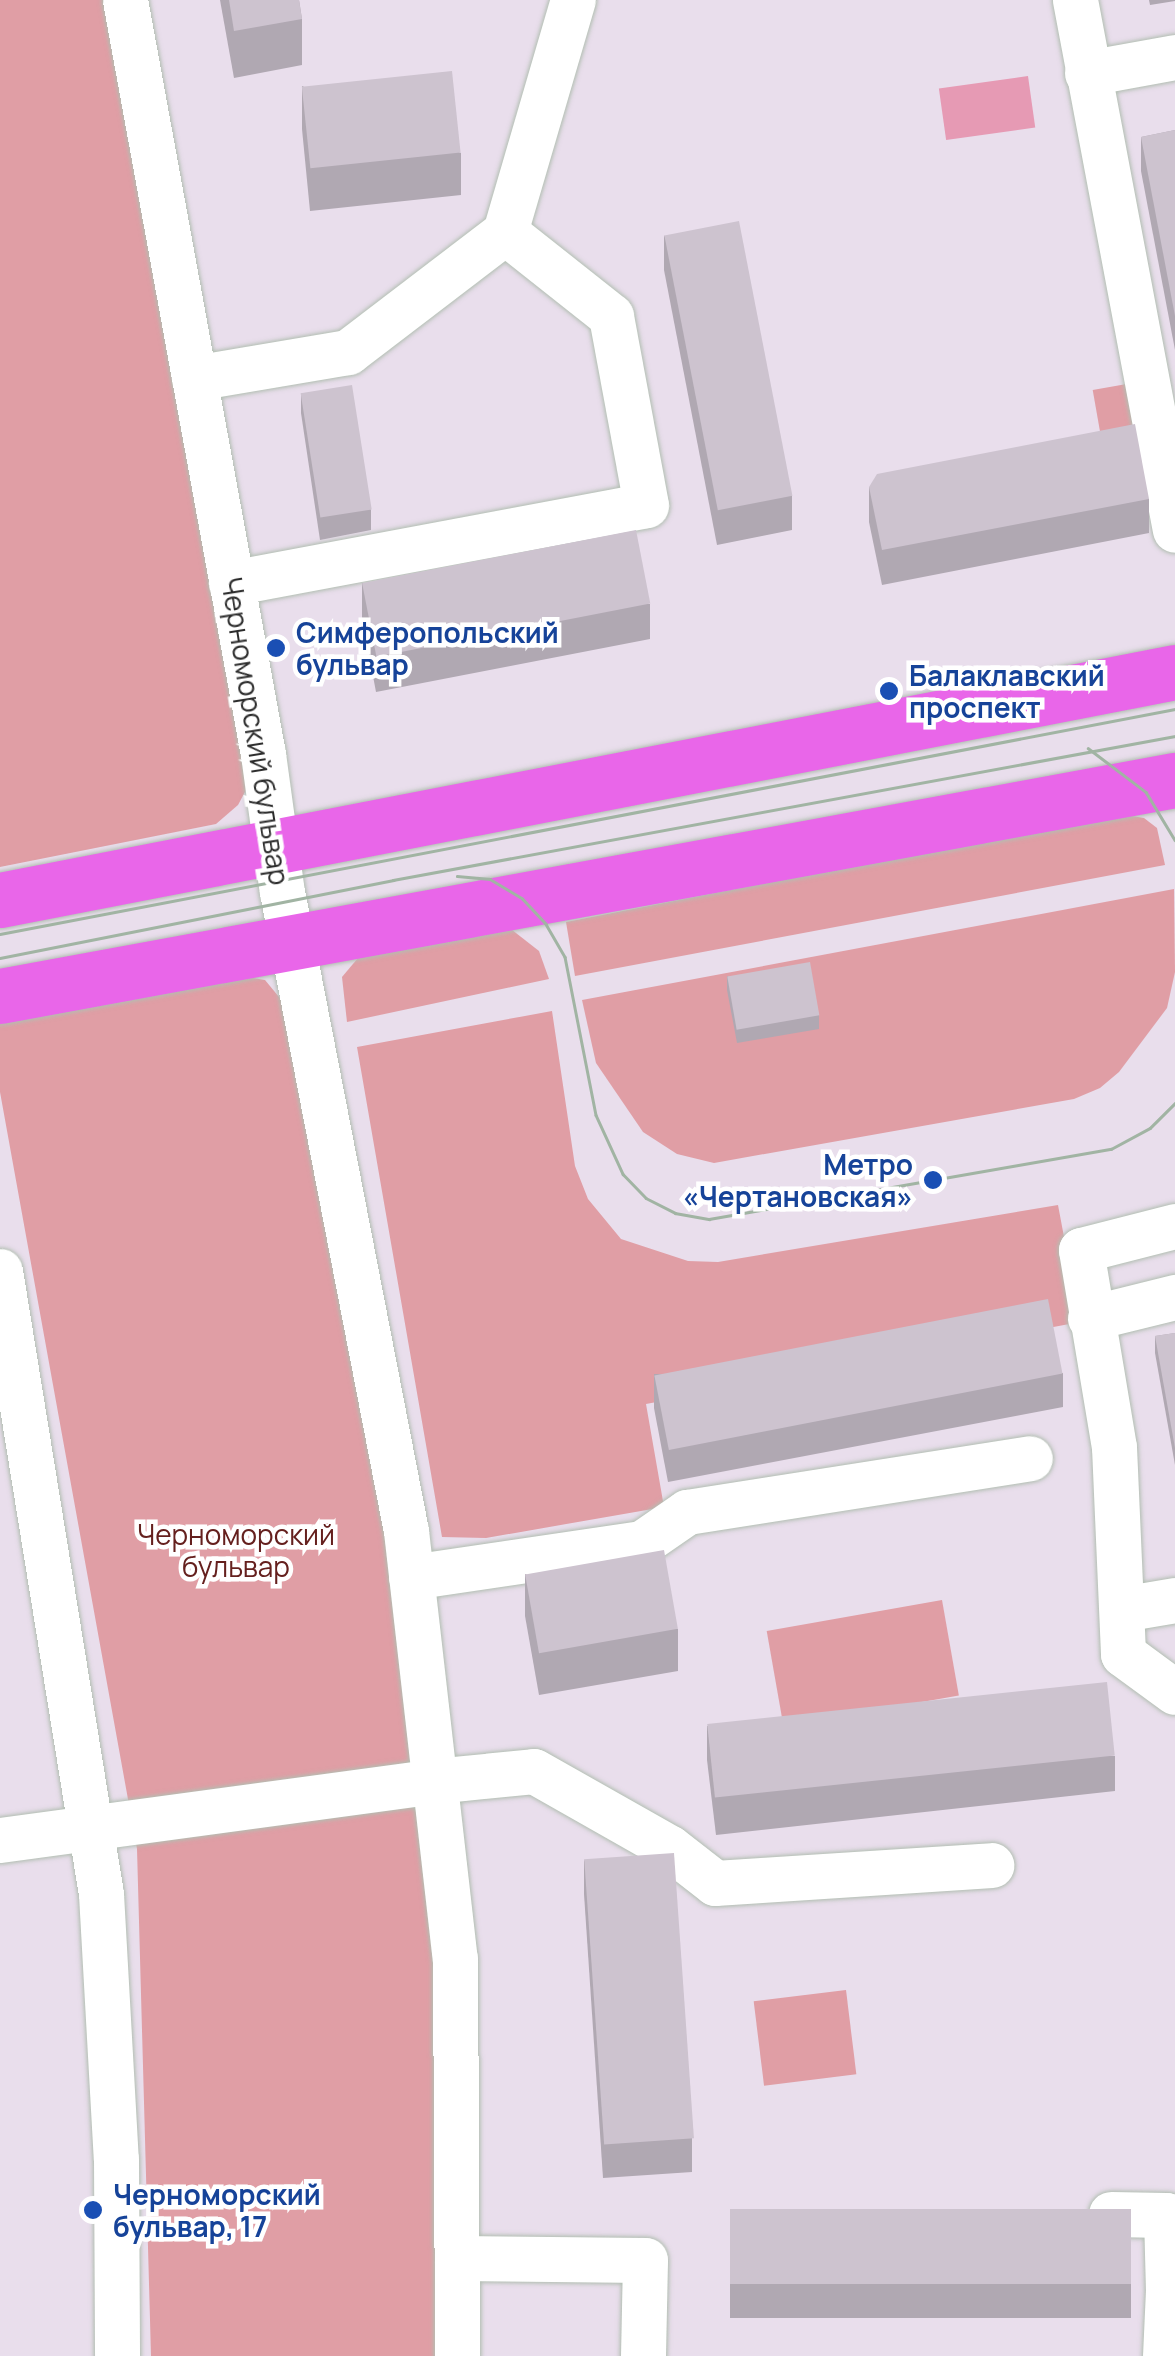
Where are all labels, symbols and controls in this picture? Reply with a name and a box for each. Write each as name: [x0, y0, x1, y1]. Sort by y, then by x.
street label: Черноморский бульвар: [215, 575, 297, 887]
place label: Симферопольский бульвар: [296, 615, 559, 681]
marker: Симферопольский бульвар: [265, 637, 287, 659]
place label: Балаклавский проспект: [909, 658, 1105, 724]
marker: Балаклавский проспект: [878, 680, 900, 702]
place label: Метро «Чертановская»: [682, 1147, 913, 1213]
marker: Метро «Чертановская»: [922, 1169, 944, 1191]
park label: Черноморский бульвар: [137, 1517, 335, 1583]
place label: Черноморский бульвар, 17: [113, 2177, 321, 2243]
marker: Черноморский бульвар, 17: [82, 2199, 104, 2221]

